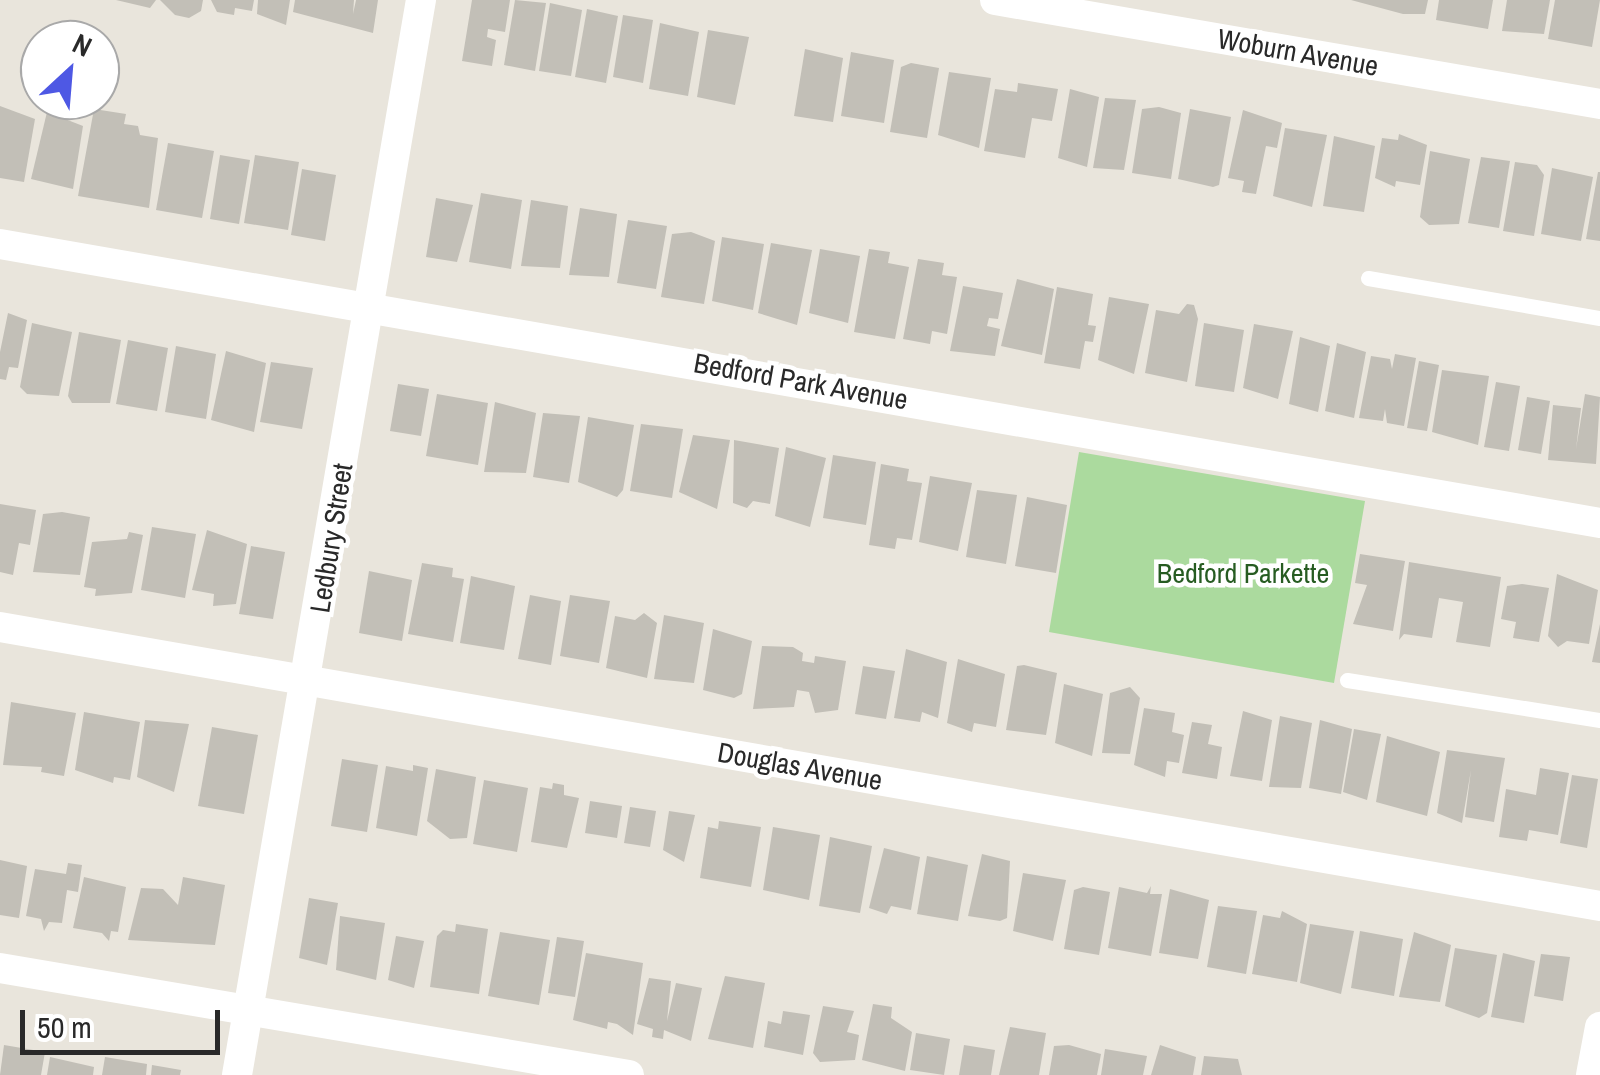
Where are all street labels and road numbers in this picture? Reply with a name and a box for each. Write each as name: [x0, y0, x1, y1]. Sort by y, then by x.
street label: Woburn Avenue: [1214, 21, 1382, 83]
street label: Bedford Park Avenue: [691, 346, 911, 416]
street label: Ledbury Street: [303, 461, 359, 615]
street label: Douglas Avenue: [714, 735, 886, 797]

